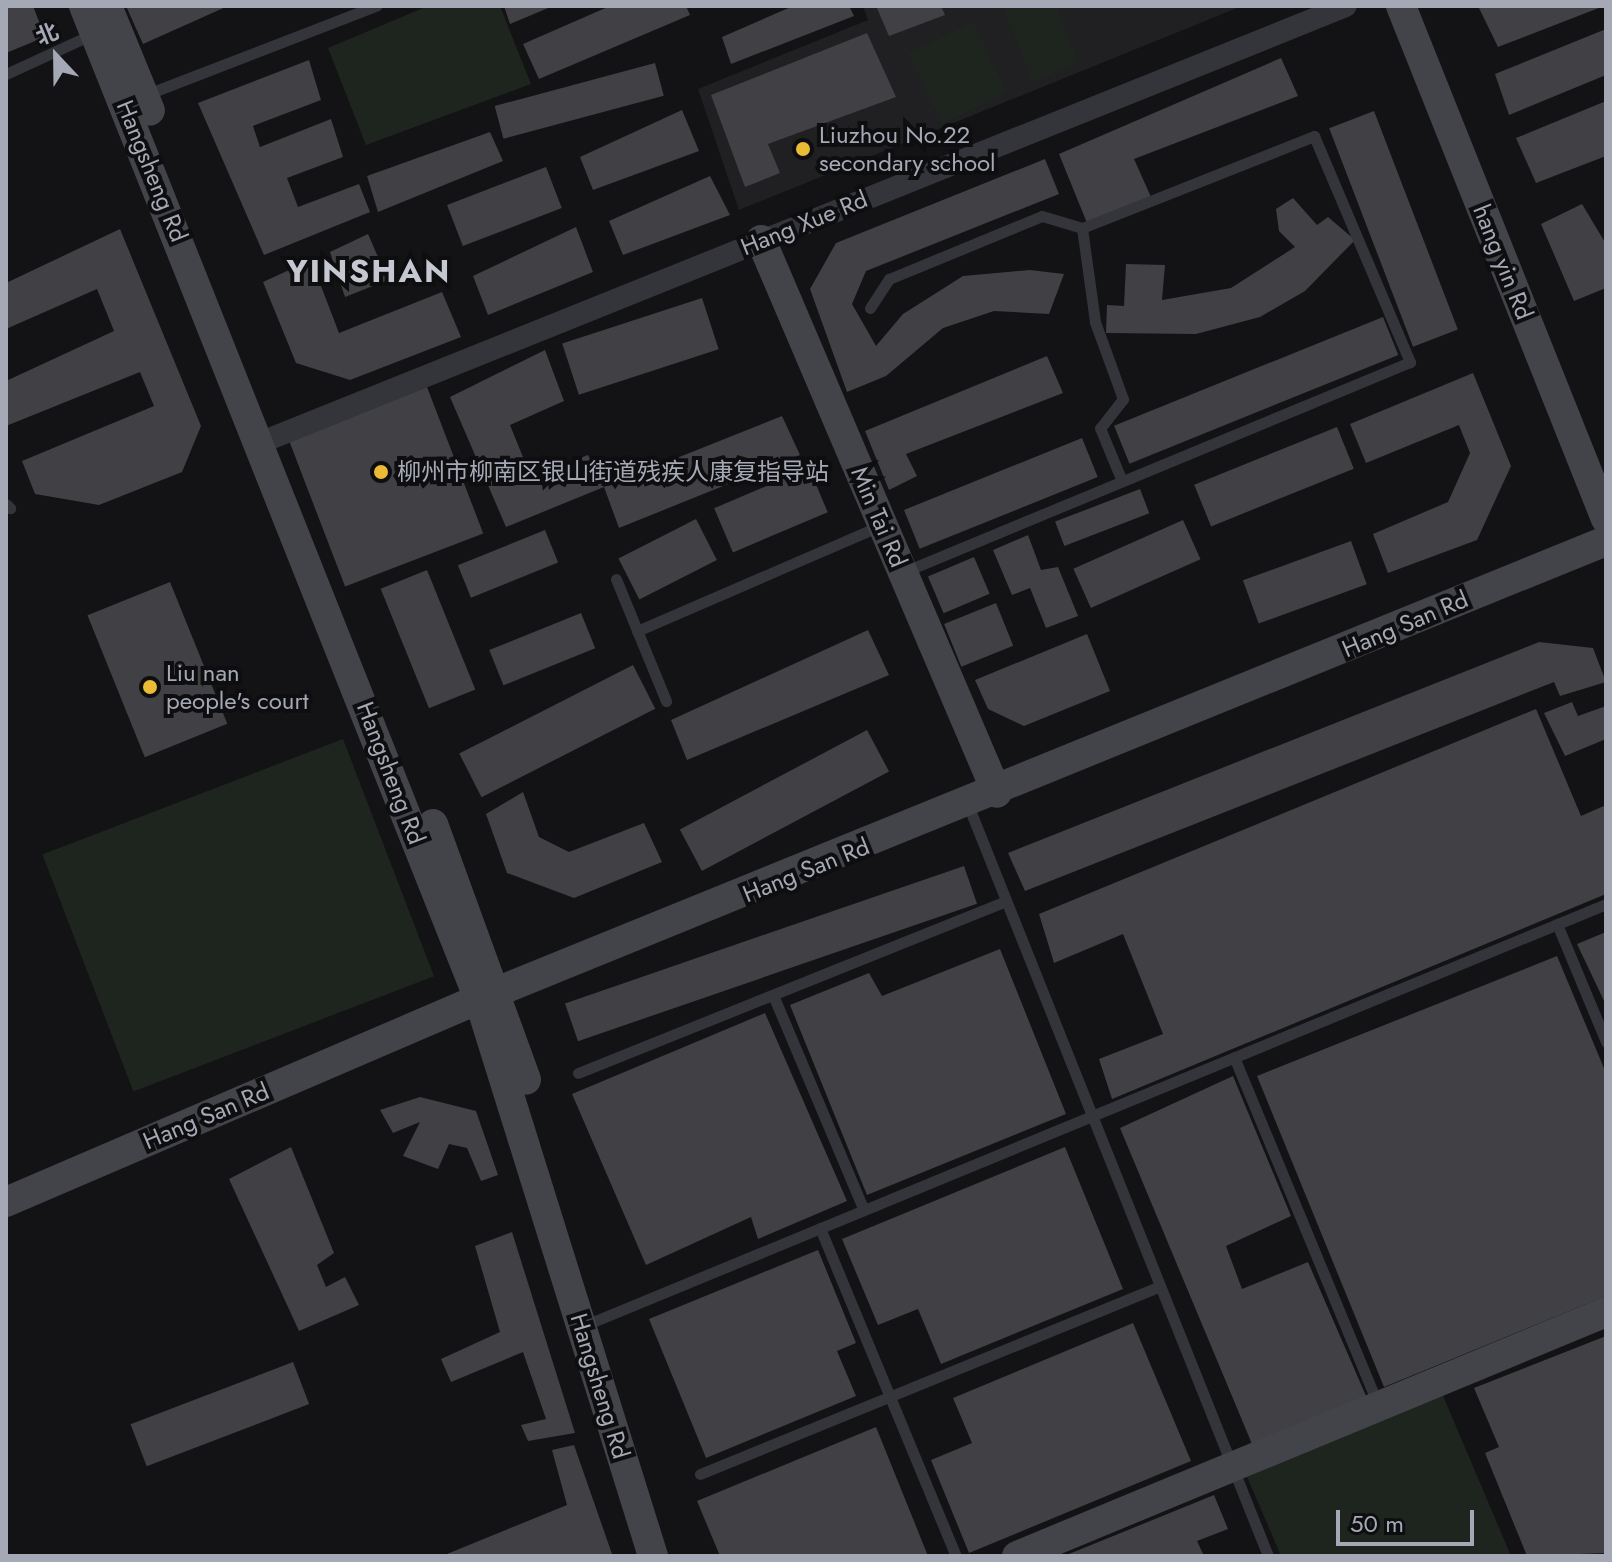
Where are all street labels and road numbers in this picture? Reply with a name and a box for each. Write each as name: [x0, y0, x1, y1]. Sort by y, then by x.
street label: Hangsheng Rd: [111, 96, 193, 246]
street label: Hang Xue Rd: [736, 185, 872, 261]
street label: hang yin Rd: [1467, 200, 1539, 324]
street label: Min Tai Rd: [845, 462, 913, 572]
street label: Hang San Rd: [1338, 585, 1472, 663]
street label: Hangsheng Rd: [351, 698, 431, 848]
street label: Hang San Rd: [739, 832, 873, 908]
street label: Hang San Rd: [139, 1077, 273, 1155]
street label: Hangsheng Rd: [564, 1310, 636, 1462]

